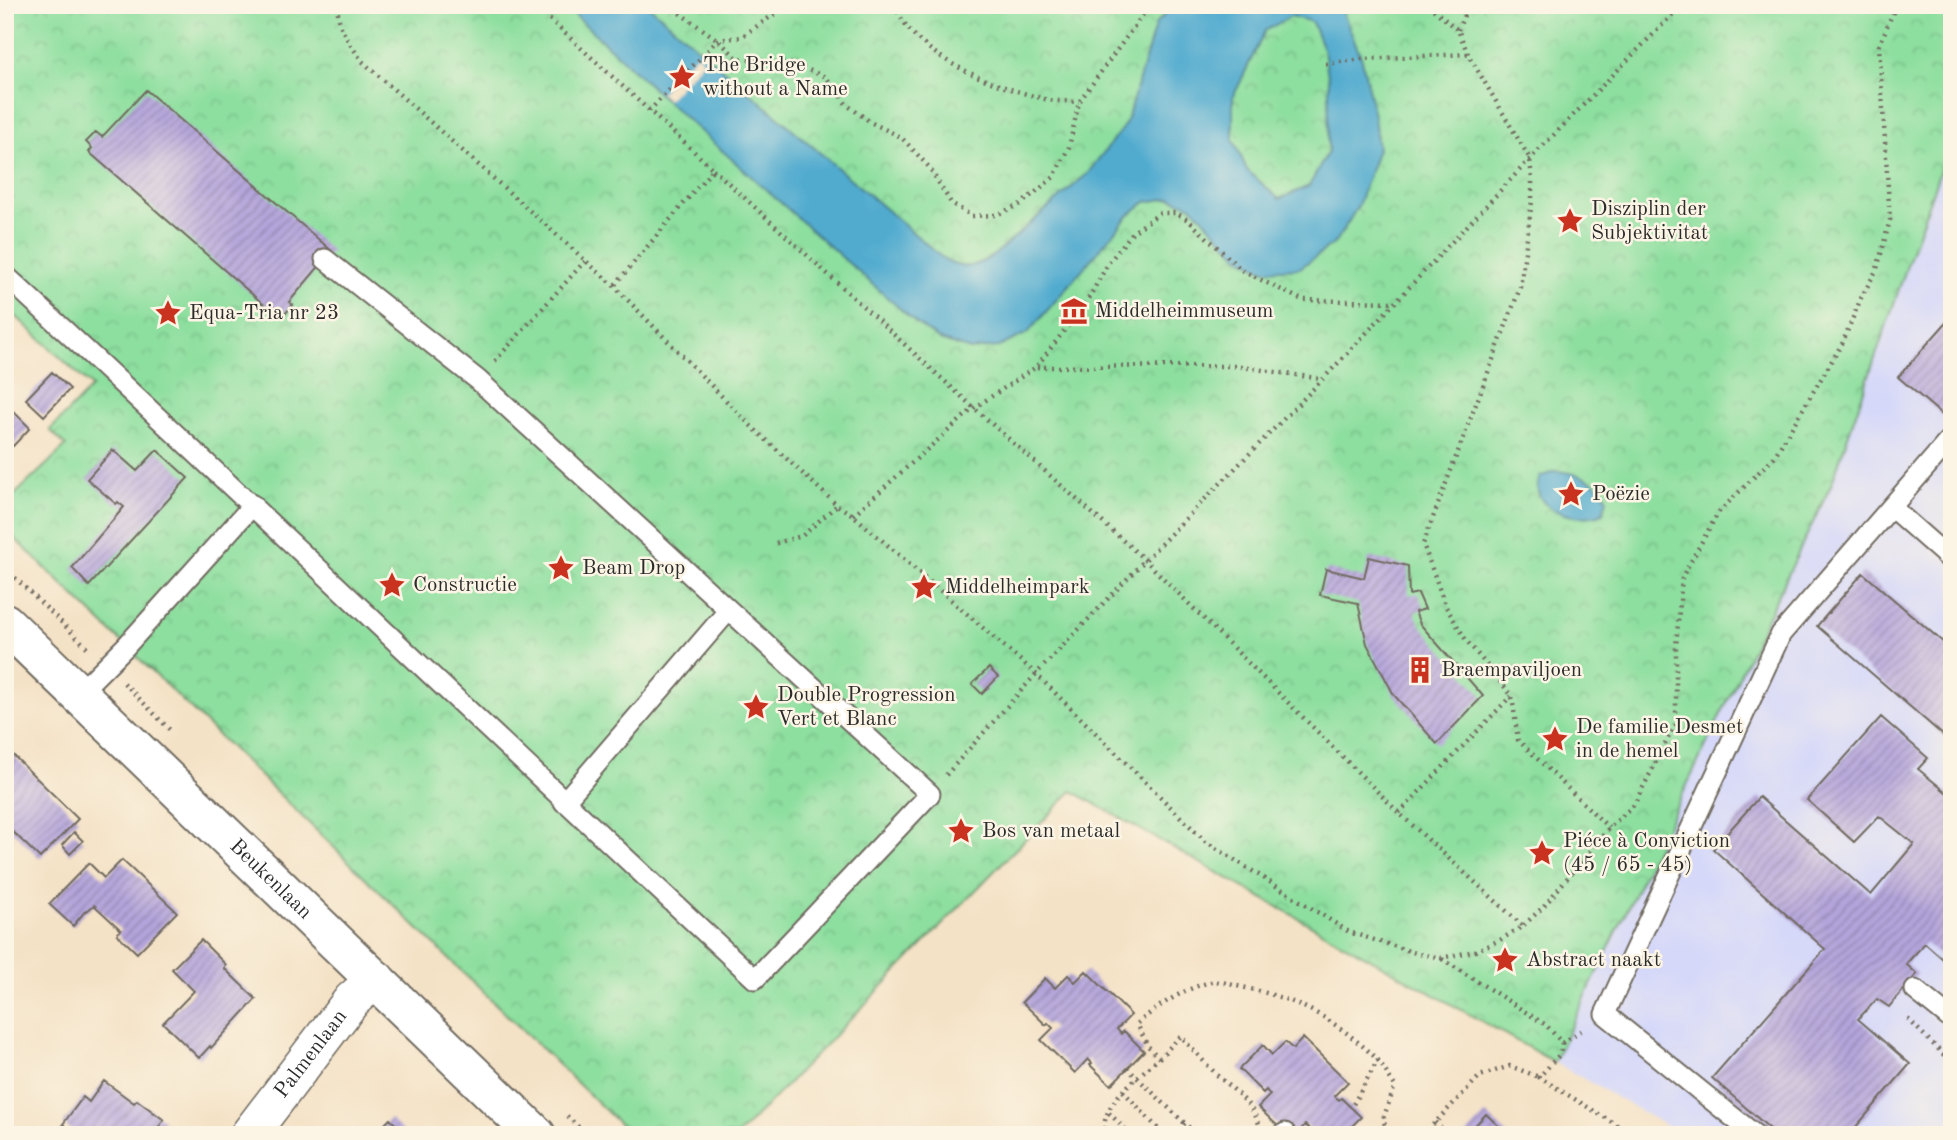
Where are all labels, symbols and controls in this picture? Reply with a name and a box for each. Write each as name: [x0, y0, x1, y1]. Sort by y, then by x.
place label: The Bridge without a Name: [703, 55, 848, 100]
place icon: The Bridge without a Name: [667, 62, 697, 92]
place label: Disziplin der Subjektivitat: [1591, 199, 1708, 244]
place icon: Disziplin der Subjektivitat: [1555, 206, 1585, 236]
museum icon: Middelheimmuseum: [1059, 296, 1089, 326]
place icon: Equa-Tria nr 23: [153, 298, 183, 328]
place label: Middelheimmuseum: [1095, 301, 1274, 322]
place label: Equa-Tria nr 23: [189, 303, 339, 324]
place icon: Poëzie: [1556, 479, 1586, 509]
place label: Poëzie: [1592, 484, 1650, 505]
place icon: Beam Drop: [546, 553, 576, 583]
place label: Beam Drop: [582, 558, 685, 579]
place icon: Constructie: [377, 570, 407, 600]
place icon: Middelheimpark: [909, 572, 939, 602]
place label: Constructie: [413, 575, 517, 596]
place label: Middelheimpark: [945, 577, 1090, 598]
building icon: Braempaviljoen: [1405, 655, 1435, 685]
place label: Braempaviljoen: [1441, 660, 1582, 681]
place label: Double Progression Vert et Blanc: [777, 685, 956, 730]
place icon: Double Progression Vert et Blanc: [741, 692, 771, 722]
place label: De familie Desmet in de hemel: [1576, 717, 1743, 762]
place icon: De familie Desmet in de hemel: [1540, 724, 1570, 754]
place icon: Bos van metaal: [946, 816, 976, 846]
place label: Bos van metaal: [982, 821, 1120, 842]
place label: Piéce à Conviction (45 / 65 - 45): [1563, 831, 1730, 876]
street label: Beukenlaan: [226, 835, 316, 923]
place icon: Piéce à Conviction (45 / 65 - 45): [1527, 838, 1557, 868]
place icon: Abstract naakt: [1490, 945, 1520, 975]
place label: Abstract naakt: [1526, 950, 1661, 971]
street label: Palmenlaan: [271, 1006, 351, 1102]

